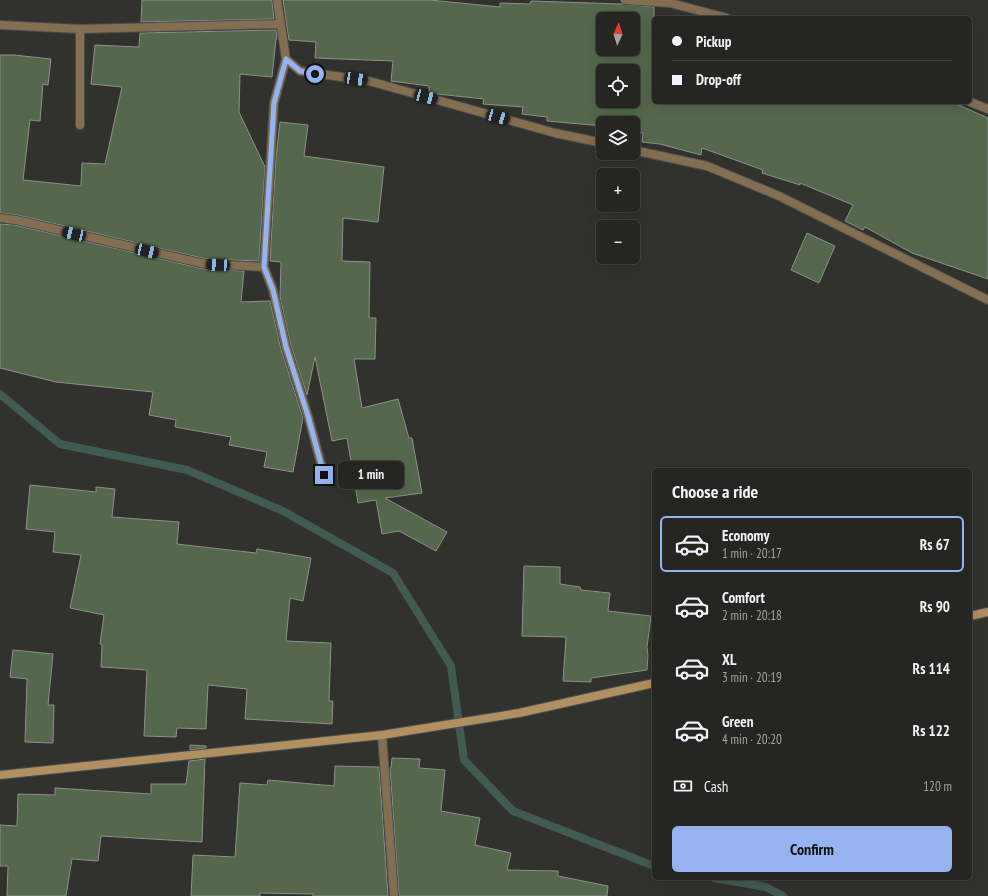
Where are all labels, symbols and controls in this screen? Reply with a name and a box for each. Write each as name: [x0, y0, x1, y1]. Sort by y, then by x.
north arrow: [596, 12, 640, 56]
map controls: [596, 12, 640, 264]
text: Pickup: [696, 32, 731, 51]
button: locate: [596, 64, 640, 108]
route start: [306, 65, 324, 83]
text: Drop-off: [696, 70, 741, 89]
car: [343, 71, 369, 87]
car: [413, 88, 439, 106]
car: [485, 108, 511, 126]
button: layers: [596, 116, 640, 160]
button: +: [596, 168, 640, 212]
button: −: [596, 220, 640, 264]
car: [61, 225, 87, 243]
car: [134, 242, 160, 260]
car: [206, 258, 230, 272]
callout: 1 min: [338, 461, 404, 489]
route end: [315, 466, 333, 484]
text: 1 min: [358, 466, 384, 483]
text: Choose a ride: [672, 480, 758, 503]
icon: car: [674, 526, 710, 562]
text: Economy: [722, 526, 770, 545]
text: Rs 67: [920, 535, 950, 554]
text: 1 min · 20:17: [722, 545, 782, 562]
icon: car: [674, 588, 710, 624]
text: Comfort: [722, 588, 765, 607]
text: Rs 90: [920, 597, 950, 616]
text: 2 min · 20:18: [722, 607, 782, 624]
icon: car: [674, 650, 710, 686]
text: XL: [722, 650, 736, 669]
text: Rs 114: [913, 659, 950, 678]
text: 3 min · 20:19: [722, 669, 782, 686]
icon: car: [674, 712, 710, 748]
text: Green: [722, 712, 754, 731]
text: Rs 122: [913, 721, 950, 740]
text: 4 min · 20:20: [722, 731, 782, 748]
icon: cash: [672, 775, 694, 797]
text: Cash: [704, 777, 728, 796]
text: 120 m: [923, 778, 952, 795]
button: Confirm: [672, 826, 952, 872]

